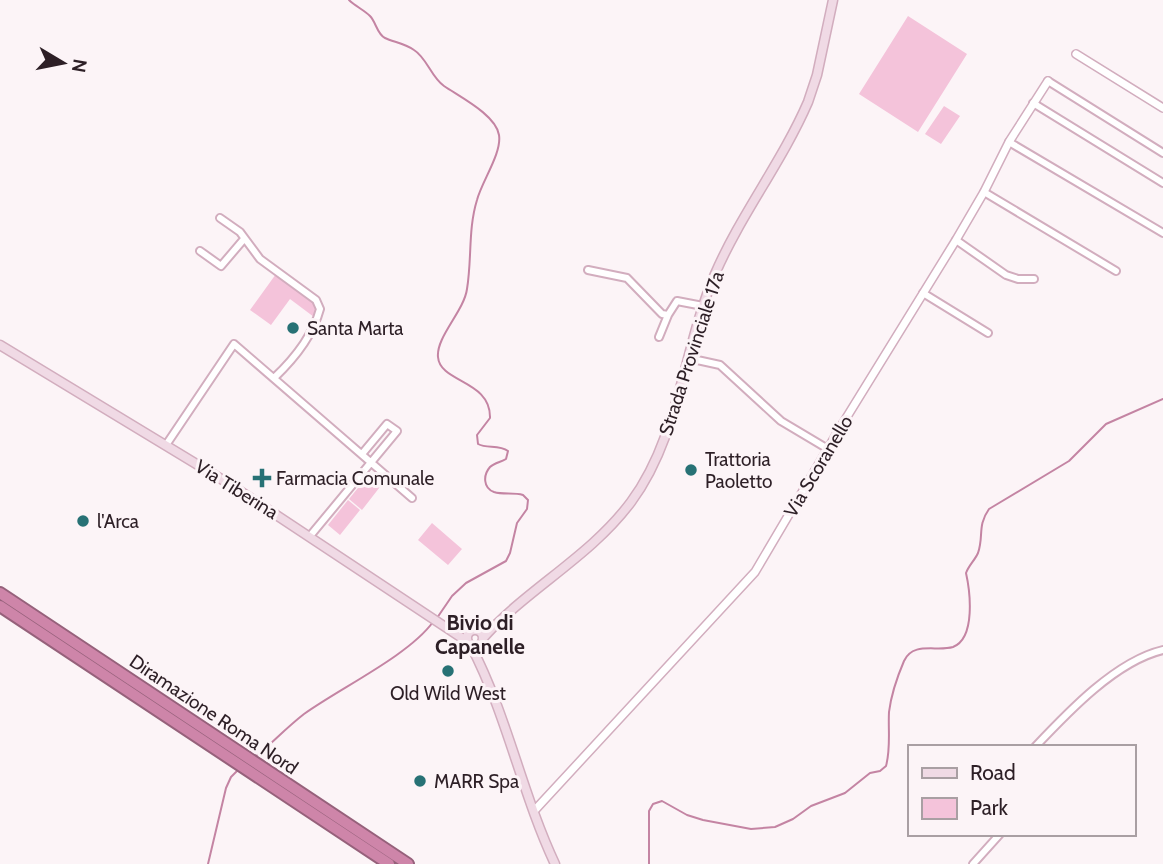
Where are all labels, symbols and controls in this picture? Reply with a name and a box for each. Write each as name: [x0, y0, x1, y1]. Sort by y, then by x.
north arrow: [28, 28, 98, 98]
text: N: [67, 57, 92, 74]
street label: Strada Provinciale 17a: [654, 268, 729, 438]
place label: Santa Marta: [307, 317, 403, 340]
marker: Santa Marta: [285, 320, 301, 336]
street label: Via Scoranello: [779, 411, 858, 521]
place label: Trattoria Paoletto: [705, 448, 772, 493]
street label: Via Tiberina: [191, 455, 283, 524]
marker: Trattoria Paoletto: [683, 462, 699, 478]
place label: Farmacia Comunale: [276, 467, 434, 490]
marker: Farmacia Comunale: [254, 470, 270, 486]
place label: l'Arca: [97, 510, 139, 533]
marker: l'Arca: [75, 513, 91, 529]
district label: Bivio di Capanelle: [435, 610, 525, 659]
street label: Diramazione Roma Nord: [125, 650, 302, 779]
marker: Old Wild West: [440, 663, 456, 679]
place label: Old Wild West: [390, 682, 507, 705]
legend: [908, 745, 1135, 836]
text: Road: [970, 760, 1016, 785]
place label: MARR Spa: [434, 770, 519, 793]
marker: MARR Spa: [412, 773, 428, 789]
text: Park: [970, 795, 1008, 820]

